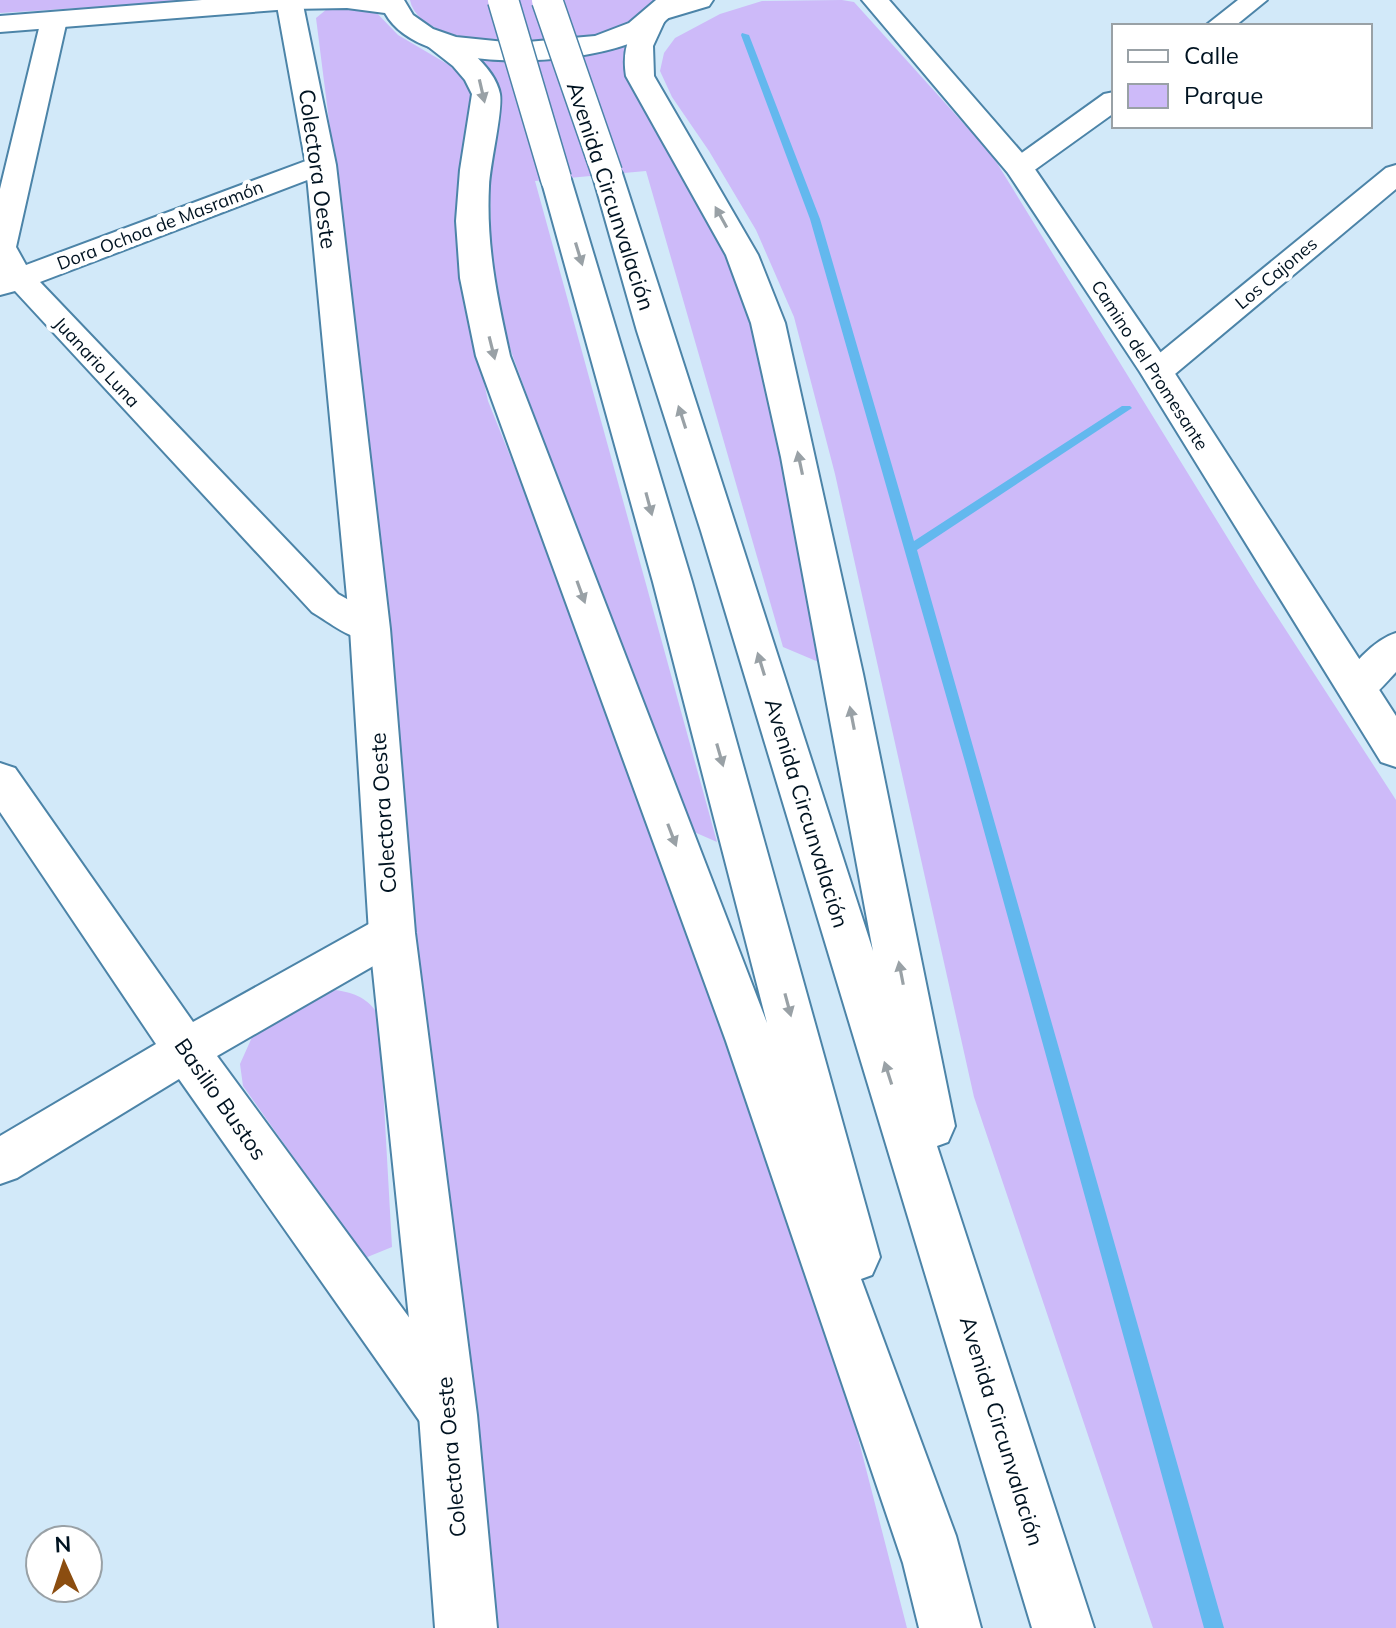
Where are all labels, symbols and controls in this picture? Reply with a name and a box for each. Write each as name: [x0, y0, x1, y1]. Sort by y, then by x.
legend: [1112, 24, 1372, 128]
text: Calle: [1184, 40, 1239, 70]
street label: Avenida Circunvalación: [561, 78, 661, 314]
one-way arrow: [476, 79, 489, 104]
text: Parque: [1184, 80, 1263, 110]
street label: Colectora Oeste: [293, 87, 343, 251]
street label: Dora Ochoa de Masramón: [54, 175, 266, 275]
one-way arrow: [714, 206, 728, 228]
street label: Los Cajones: [1230, 232, 1322, 314]
one-way arrow: [573, 242, 585, 266]
street label: Camino del Promesante: [1086, 276, 1214, 454]
street label: Juanario Luna: [49, 312, 145, 412]
one-way arrow: [486, 335, 498, 360]
one-way arrow: [676, 404, 688, 428]
one-way arrow: [794, 450, 806, 475]
one-way arrow: [644, 492, 656, 517]
one-way arrow: [575, 580, 588, 604]
one-way arrow: [754, 652, 767, 676]
street label: Avenida Circunvalación: [759, 695, 855, 931]
one-way arrow: [845, 705, 857, 730]
street label: Colectora Oeste: [363, 732, 403, 894]
one-way arrow: [714, 742, 726, 767]
one-way arrow: [666, 823, 679, 847]
one-way arrow: [894, 960, 906, 985]
one-way arrow: [782, 993, 794, 1018]
street label: Basilio Bustos: [169, 1033, 273, 1165]
one-way arrow: [881, 1061, 894, 1085]
street label: Avenida Circunvalación: [954, 1313, 1050, 1549]
street label: Colectora Oeste: [430, 1375, 472, 1539]
north arrow: [24, 1524, 104, 1604]
text: N: [54, 1530, 72, 1558]

